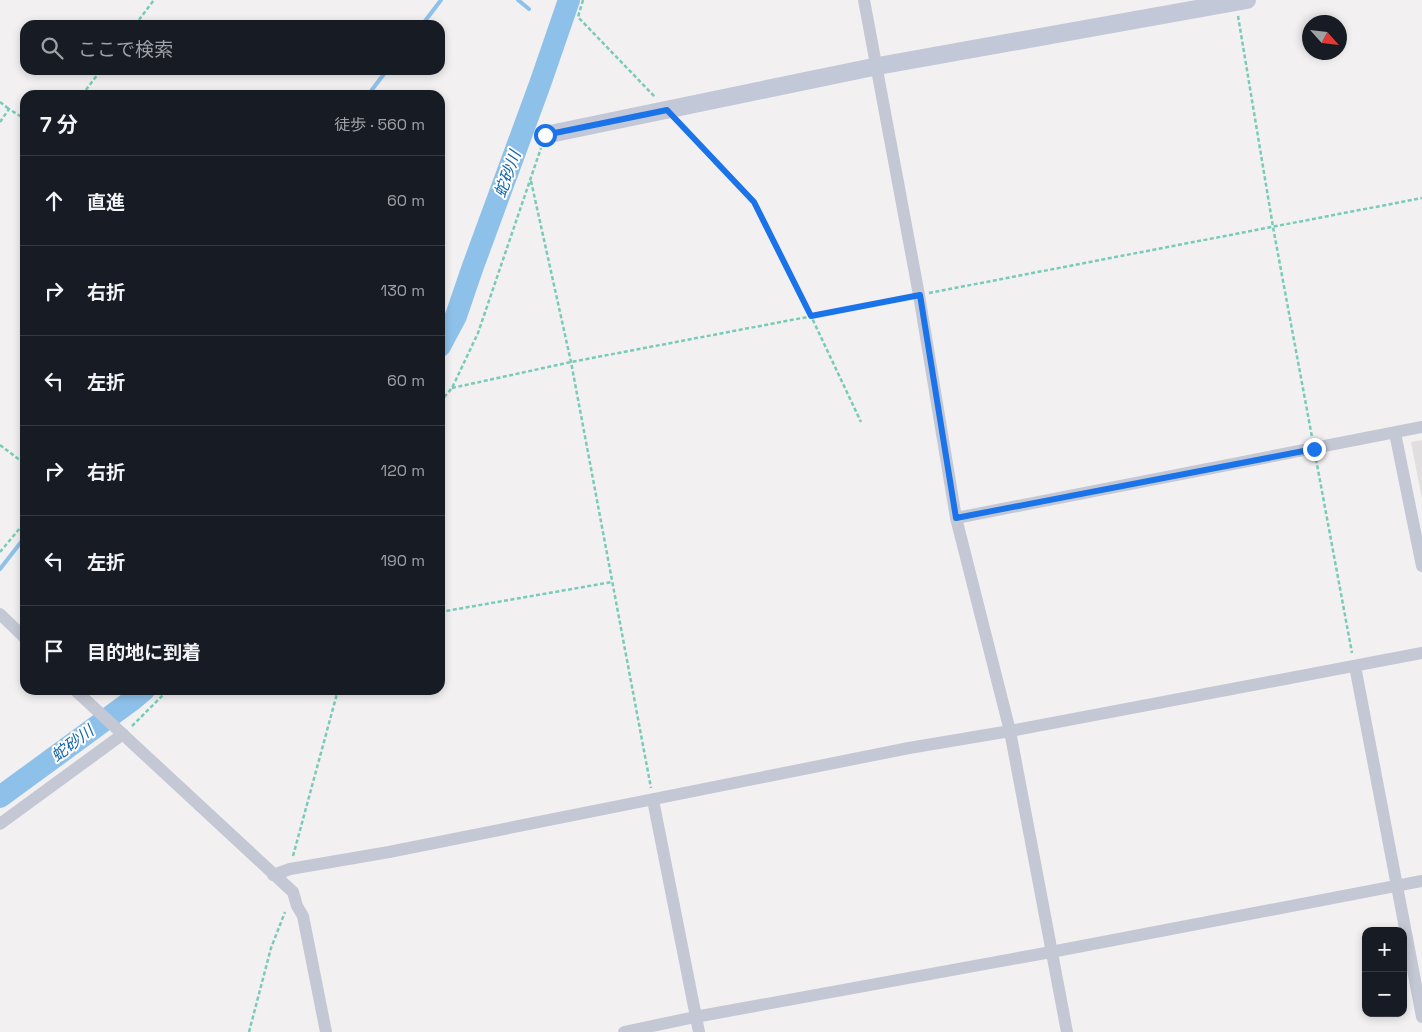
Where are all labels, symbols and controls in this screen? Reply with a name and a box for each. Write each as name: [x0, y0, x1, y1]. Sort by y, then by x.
north arrow: [1302, 15, 1347, 60]
search box: [20, 20, 445, 75]
icon: search: [38, 34, 66, 62]
text: ここで検索: [78, 37, 173, 62]
text: 7 分: [40, 111, 78, 138]
text: 徒歩 · 560 m: [334, 114, 425, 135]
route start: [534, 124, 557, 147]
water label: 蛇砂川: [489, 146, 526, 200]
icon: ahead: [40, 187, 68, 215]
text: 直進: [87, 190, 125, 215]
text: 60 m: [387, 190, 425, 211]
icon: right: [40, 277, 68, 305]
text: 右折: [87, 280, 125, 305]
text: 130 m: [381, 280, 425, 301]
icon: left: [40, 367, 68, 395]
text: 左折: [87, 370, 125, 395]
text: 60 m: [387, 370, 425, 391]
route end: [1303, 438, 1326, 461]
icon: right: [40, 457, 68, 485]
text: 右折: [87, 460, 125, 485]
text: 120 m: [381, 460, 425, 481]
icon: left: [40, 547, 68, 575]
text: 左折: [87, 550, 125, 575]
text: 190 m: [380, 550, 425, 571]
icon: arrive: [40, 637, 68, 665]
text: 目的地に到着: [87, 640, 201, 665]
water label: 蛇砂川: [47, 719, 99, 766]
map controls: [1362, 927, 1407, 1017]
button: +: [1362, 927, 1407, 972]
button: −: [1362, 972, 1407, 1017]

